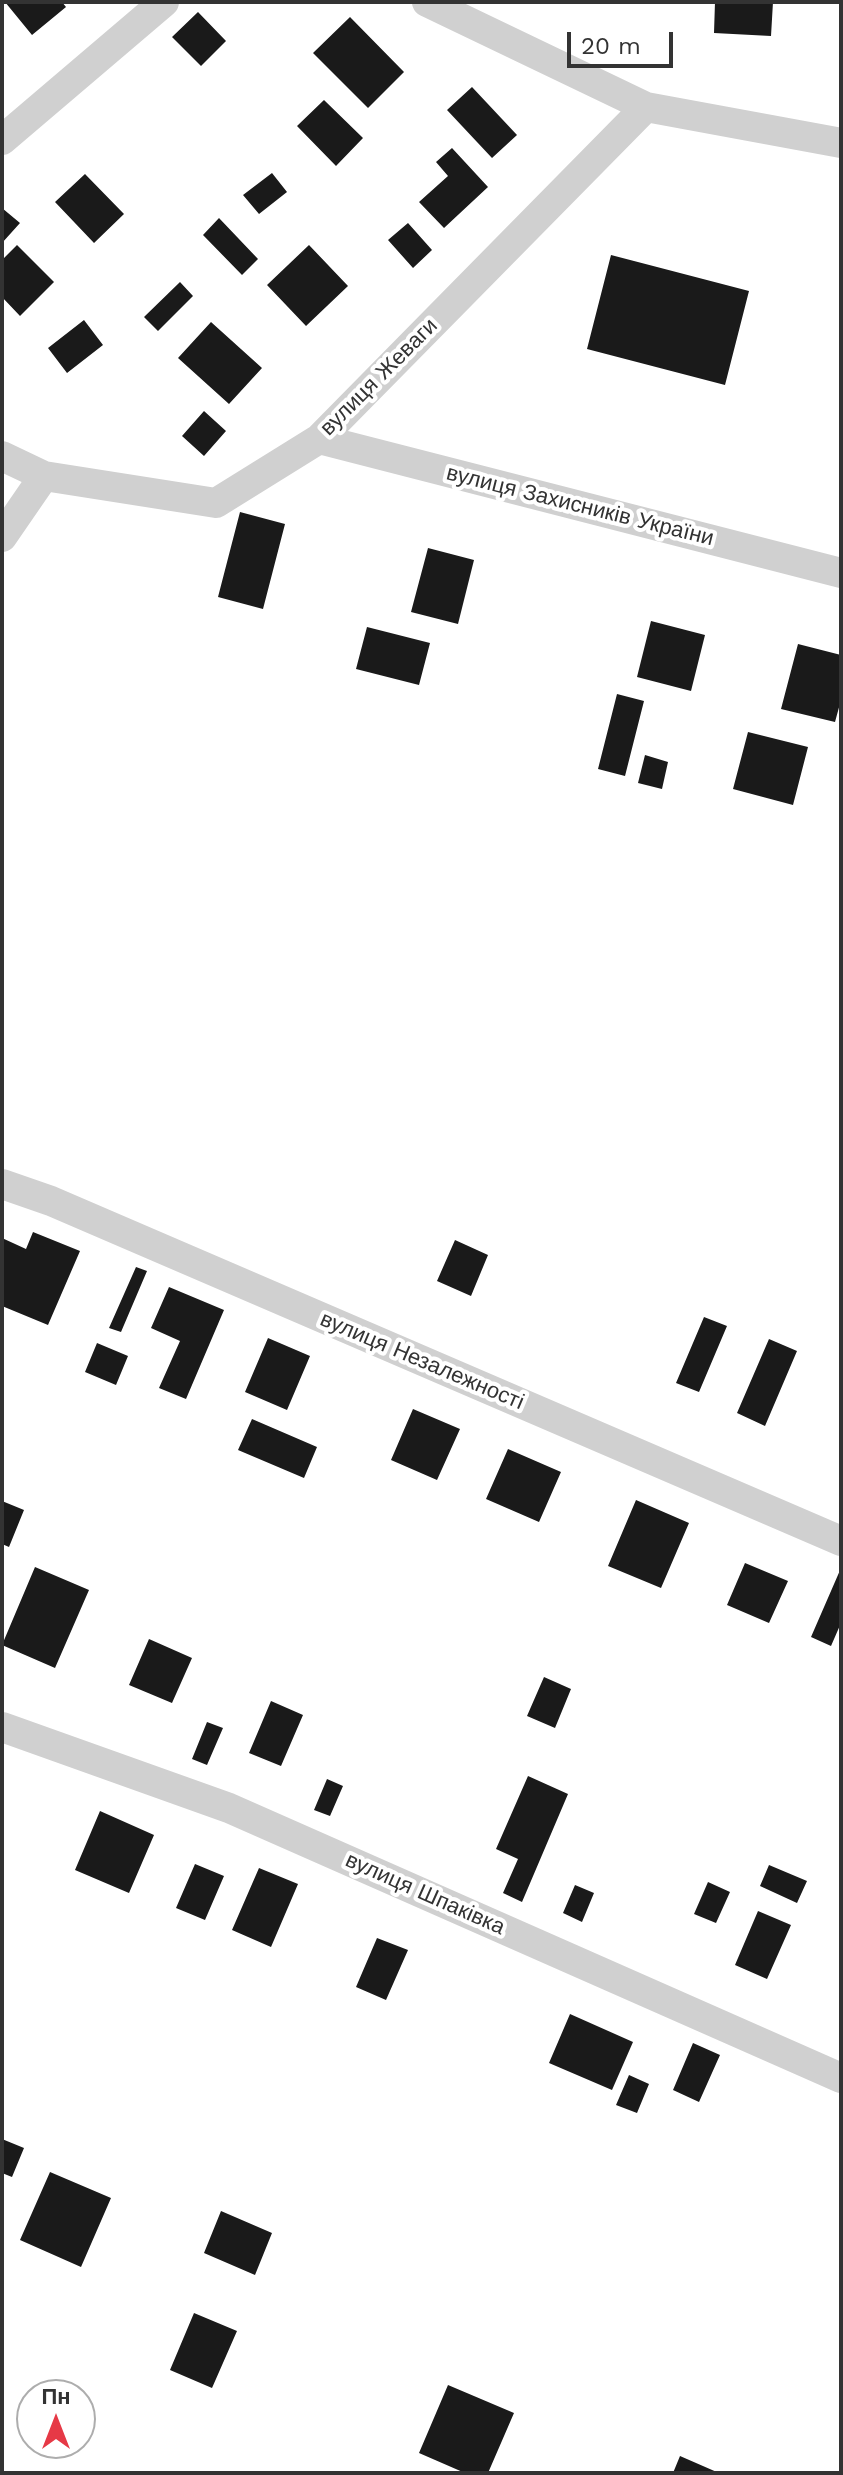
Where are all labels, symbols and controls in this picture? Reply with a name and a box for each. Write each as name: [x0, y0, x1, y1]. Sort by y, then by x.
scale bar: [571, 16, 677, 66]
text: 20 m: [581, 32, 641, 60]
street label: вулиця Жеваги: [315, 313, 443, 441]
street label: вулиця Захисників України: [444, 460, 716, 552]
street label: вулиця Незалежності: [316, 1306, 528, 1416]
street label: вулиця Шпаківка: [341, 1847, 509, 1941]
north arrow: [16, 2379, 96, 2459]
text: Пн: [41, 2384, 71, 2409]

